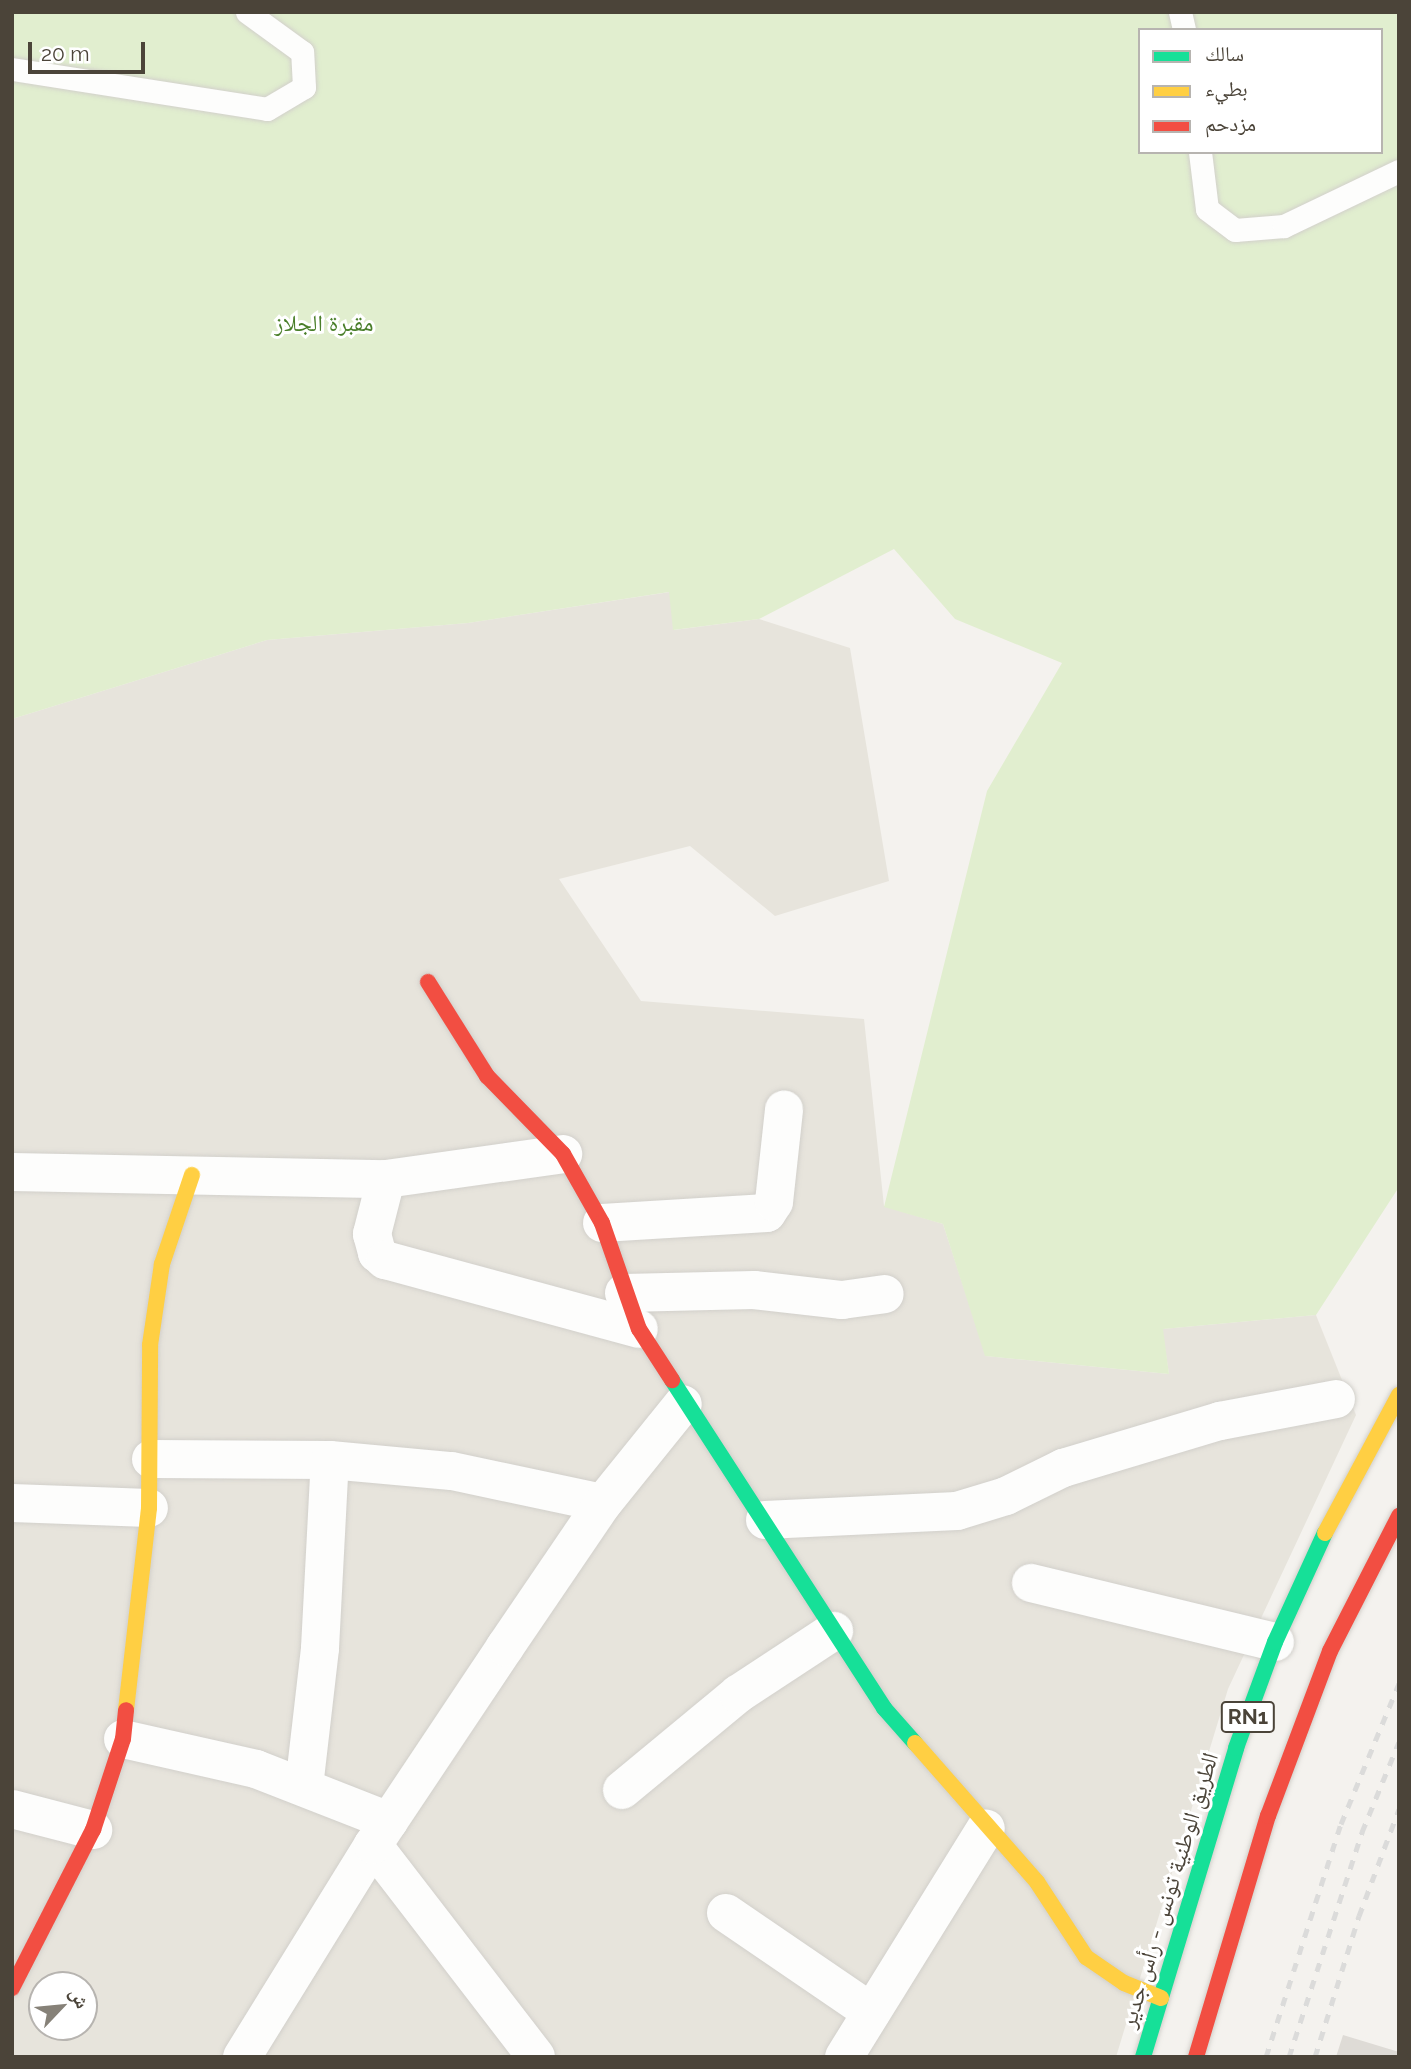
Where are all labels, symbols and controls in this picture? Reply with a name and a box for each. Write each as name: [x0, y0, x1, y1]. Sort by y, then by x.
scale bar: [32, 28, 149, 72]
legend: [1138, 28, 1383, 154]
text: 20 m: [41, 41, 89, 66]
text: سالك: [1205, 41, 1244, 66]
text: بطيء: [1205, 76, 1248, 101]
text: مزدحم: [1205, 111, 1256, 136]
park label: مقبرة الجلاز: [274, 309, 374, 337]
road number: RN1: [1220, 1700, 1276, 1734]
street label: الطريق الوطنية تونس - رأس جدير: [1114, 1749, 1224, 2031]
north arrow: [28, 1971, 98, 2041]
text: ش: [66, 1984, 94, 2012]

